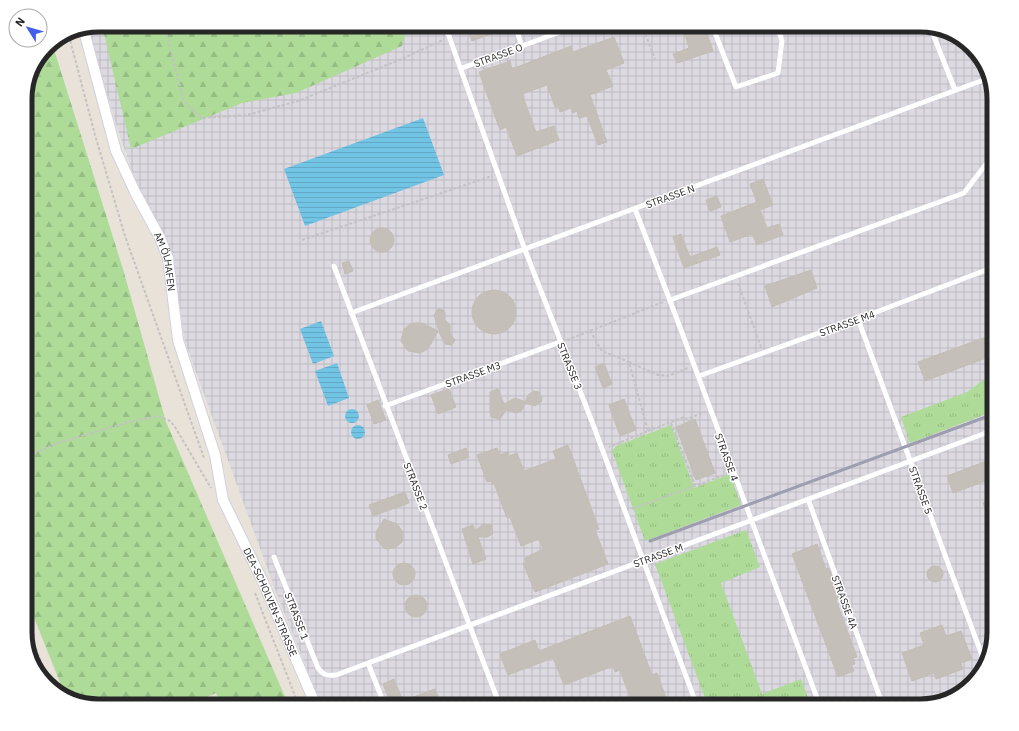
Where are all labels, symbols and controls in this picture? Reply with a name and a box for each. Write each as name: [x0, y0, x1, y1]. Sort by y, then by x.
north arrow: [8, 8, 48, 48]
text: N: [12, 15, 28, 29]
street label: STRASSE O: [472, 41, 524, 70]
street label: STRASSE N: [644, 182, 696, 211]
street label: AM ÖLHAFEN: [151, 230, 178, 292]
street label: STRASSE M4: [818, 307, 877, 340]
street label: STRASSE 3: [554, 341, 585, 392]
street label: STRASSE M3: [444, 358, 503, 391]
street label: STRASSE 4: [712, 431, 741, 483]
street label: STRASSE 2: [401, 461, 431, 512]
street label: STRASSE 5: [906, 464, 935, 516]
street label: STRASSE M: [631, 540, 685, 570]
street label: DEA-SCHOLVEN-STRASSE: [240, 546, 300, 659]
street label: STRASSE 4A: [829, 573, 860, 631]
street label: STRASSE 1: [282, 591, 312, 642]

